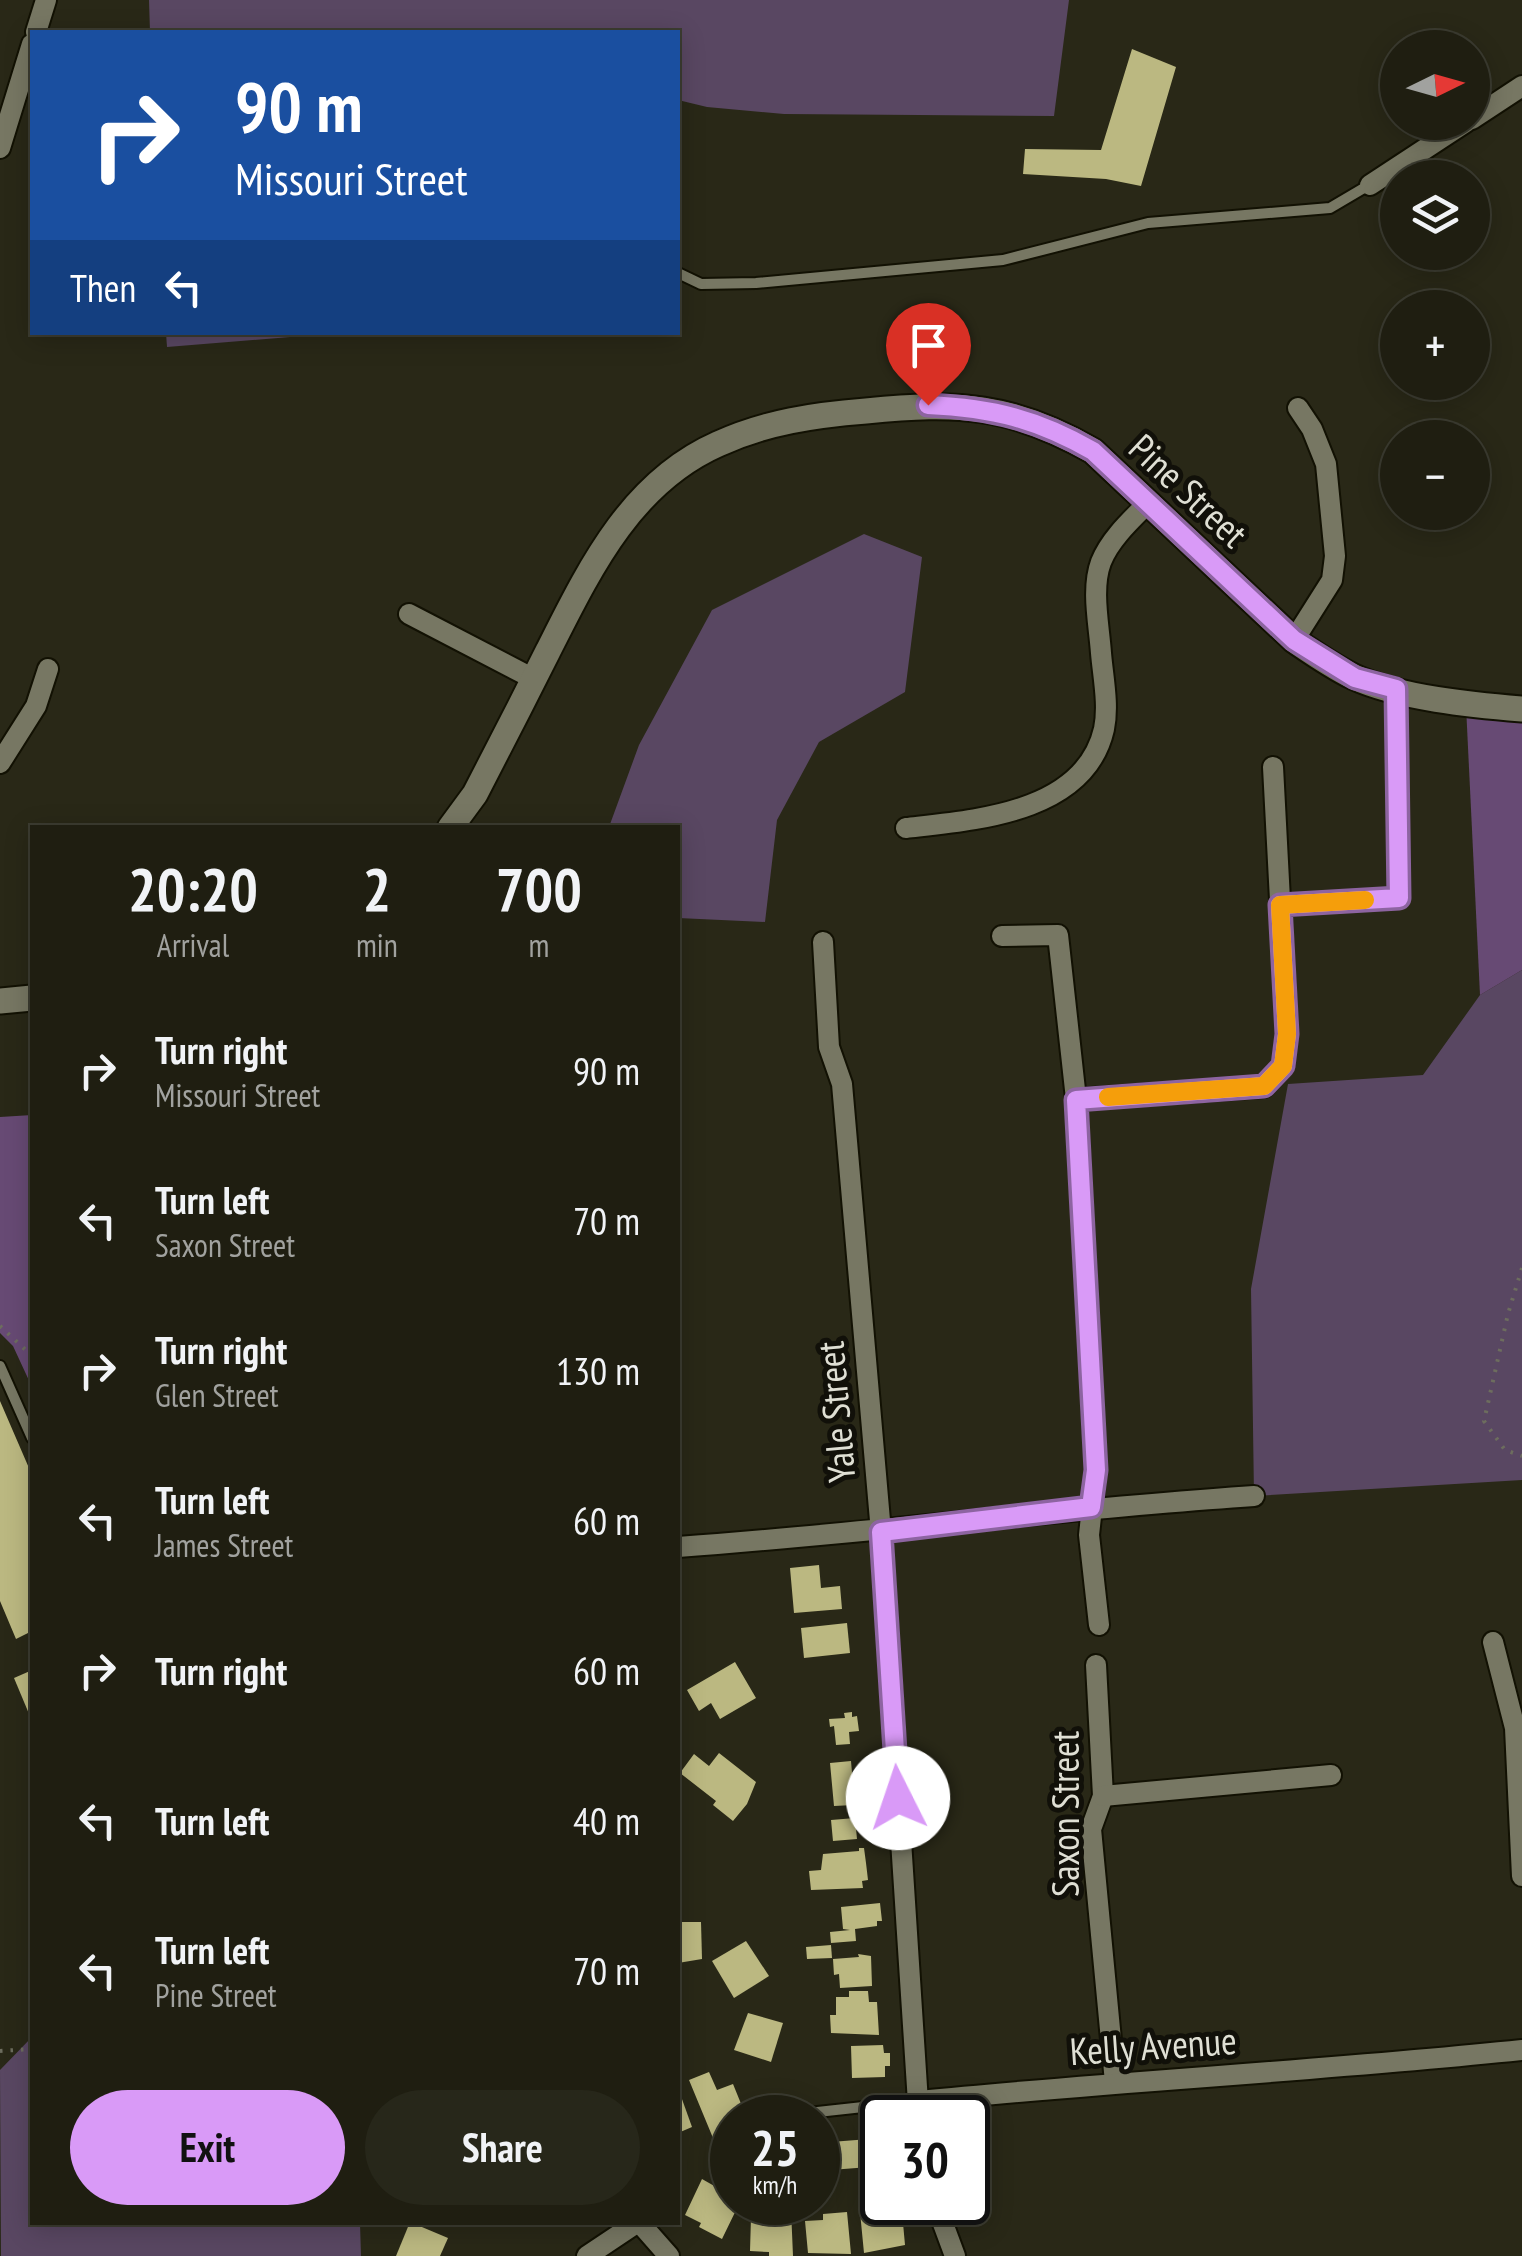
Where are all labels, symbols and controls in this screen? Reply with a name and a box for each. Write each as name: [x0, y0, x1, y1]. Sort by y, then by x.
north arrow: [1380, 30, 1490, 140]
map controls: [1380, 30, 1490, 530]
text: 90 m: [235, 61, 363, 151]
icon: right: [70, 70, 200, 200]
text: Missouri Street: [235, 149, 468, 207]
button: layers: [1380, 160, 1490, 270]
icon: left: [156, 260, 211, 315]
text: Then: [70, 263, 136, 312]
button: +: [1380, 290, 1490, 400]
pin: [886, 303, 971, 406]
icon: arrive: [901, 318, 956, 373]
button: −: [1380, 420, 1490, 530]
street label: Pine Street: [1119, 423, 1259, 558]
text: 20:20: [128, 850, 258, 928]
text: 2: [363, 850, 391, 928]
text: 700: [496, 850, 582, 928]
text: Arrival: [157, 924, 229, 966]
text: min: [356, 924, 398, 966]
text: m: [528, 924, 549, 966]
text: Turn right: [155, 1025, 287, 1074]
icon: right: [70, 1043, 125, 1098]
text: 90 m: [573, 1046, 640, 1095]
text: Missouri Street: [155, 1074, 320, 1116]
text: Turn left: [155, 1175, 269, 1224]
icon: left: [70, 1193, 125, 1248]
text: 70 m: [573, 1196, 640, 1245]
text: Saxon Street: [155, 1224, 295, 1266]
text: Turn right: [155, 1325, 287, 1374]
street label: Yale Street: [804, 1339, 866, 1485]
icon: right: [70, 1343, 125, 1398]
text: 130 m: [556, 1346, 640, 1395]
text: Glen Street: [155, 1374, 279, 1416]
text: Turn left: [155, 1475, 269, 1524]
icon: left: [70, 1493, 125, 1548]
text: 60 m: [573, 1496, 640, 1545]
text: James Street: [155, 1524, 293, 1566]
icon: right: [70, 1643, 125, 1698]
text: Turn right: [155, 1646, 287, 1695]
text: 60 m: [573, 1646, 640, 1695]
street label: Saxon Street: [1040, 1730, 1089, 1897]
position arrow: [846, 1746, 950, 1850]
icon: left: [70, 1793, 125, 1848]
text: Turn left: [155, 1796, 269, 1845]
text: 40 m: [573, 1796, 640, 1845]
text: Turn left: [155, 1925, 269, 1974]
icon: left: [70, 1943, 125, 1998]
text: 70 m: [573, 1946, 640, 1995]
text: Pine Street: [155, 1974, 277, 2016]
street label: Kelly Avenue: [1068, 2015, 1238, 2075]
button: Exit: [70, 2090, 345, 2205]
button: Share: [365, 2090, 640, 2205]
speed limit sign: 30: [860, 2095, 990, 2225]
text: 25: [751, 2115, 799, 2180]
text: km/h: [753, 2169, 797, 2201]

